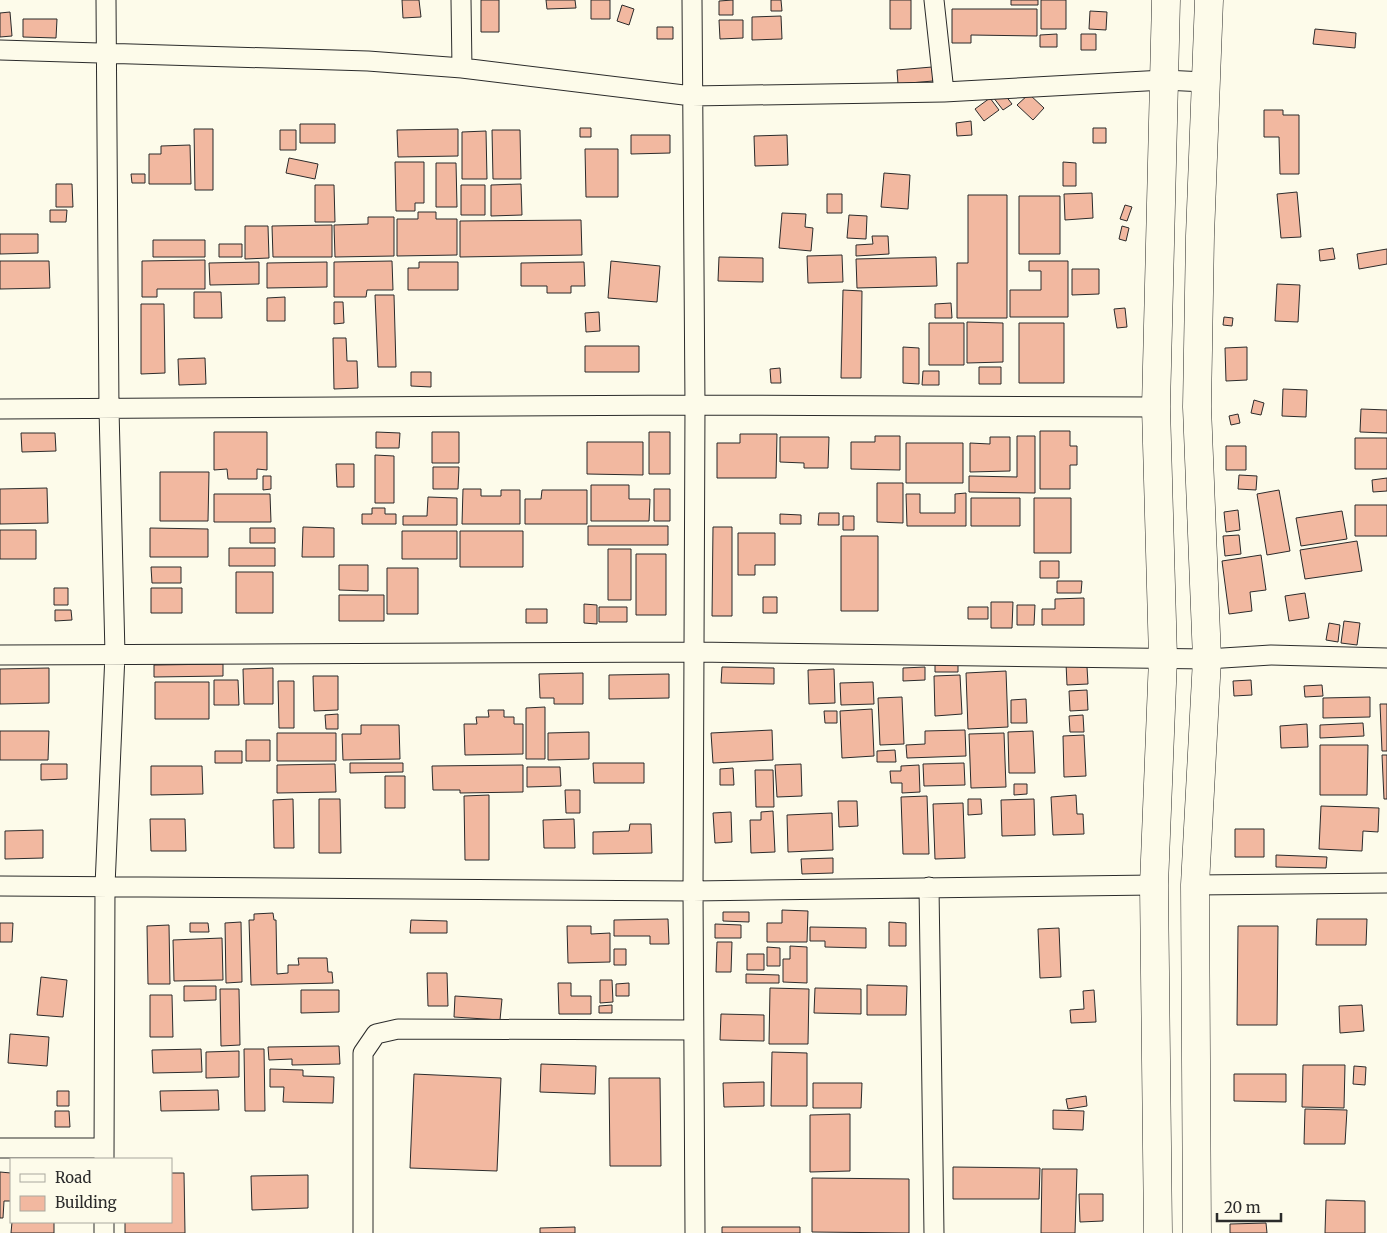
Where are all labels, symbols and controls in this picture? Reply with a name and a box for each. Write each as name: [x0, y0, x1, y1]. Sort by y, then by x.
legend: [10, 1158, 172, 1223]
text: Road: [55, 1168, 91, 1187]
scale bar: [1217, 1190, 1281, 1222]
text: Building: [55, 1193, 117, 1212]
text: 20 m: [1224, 1198, 1261, 1217]

